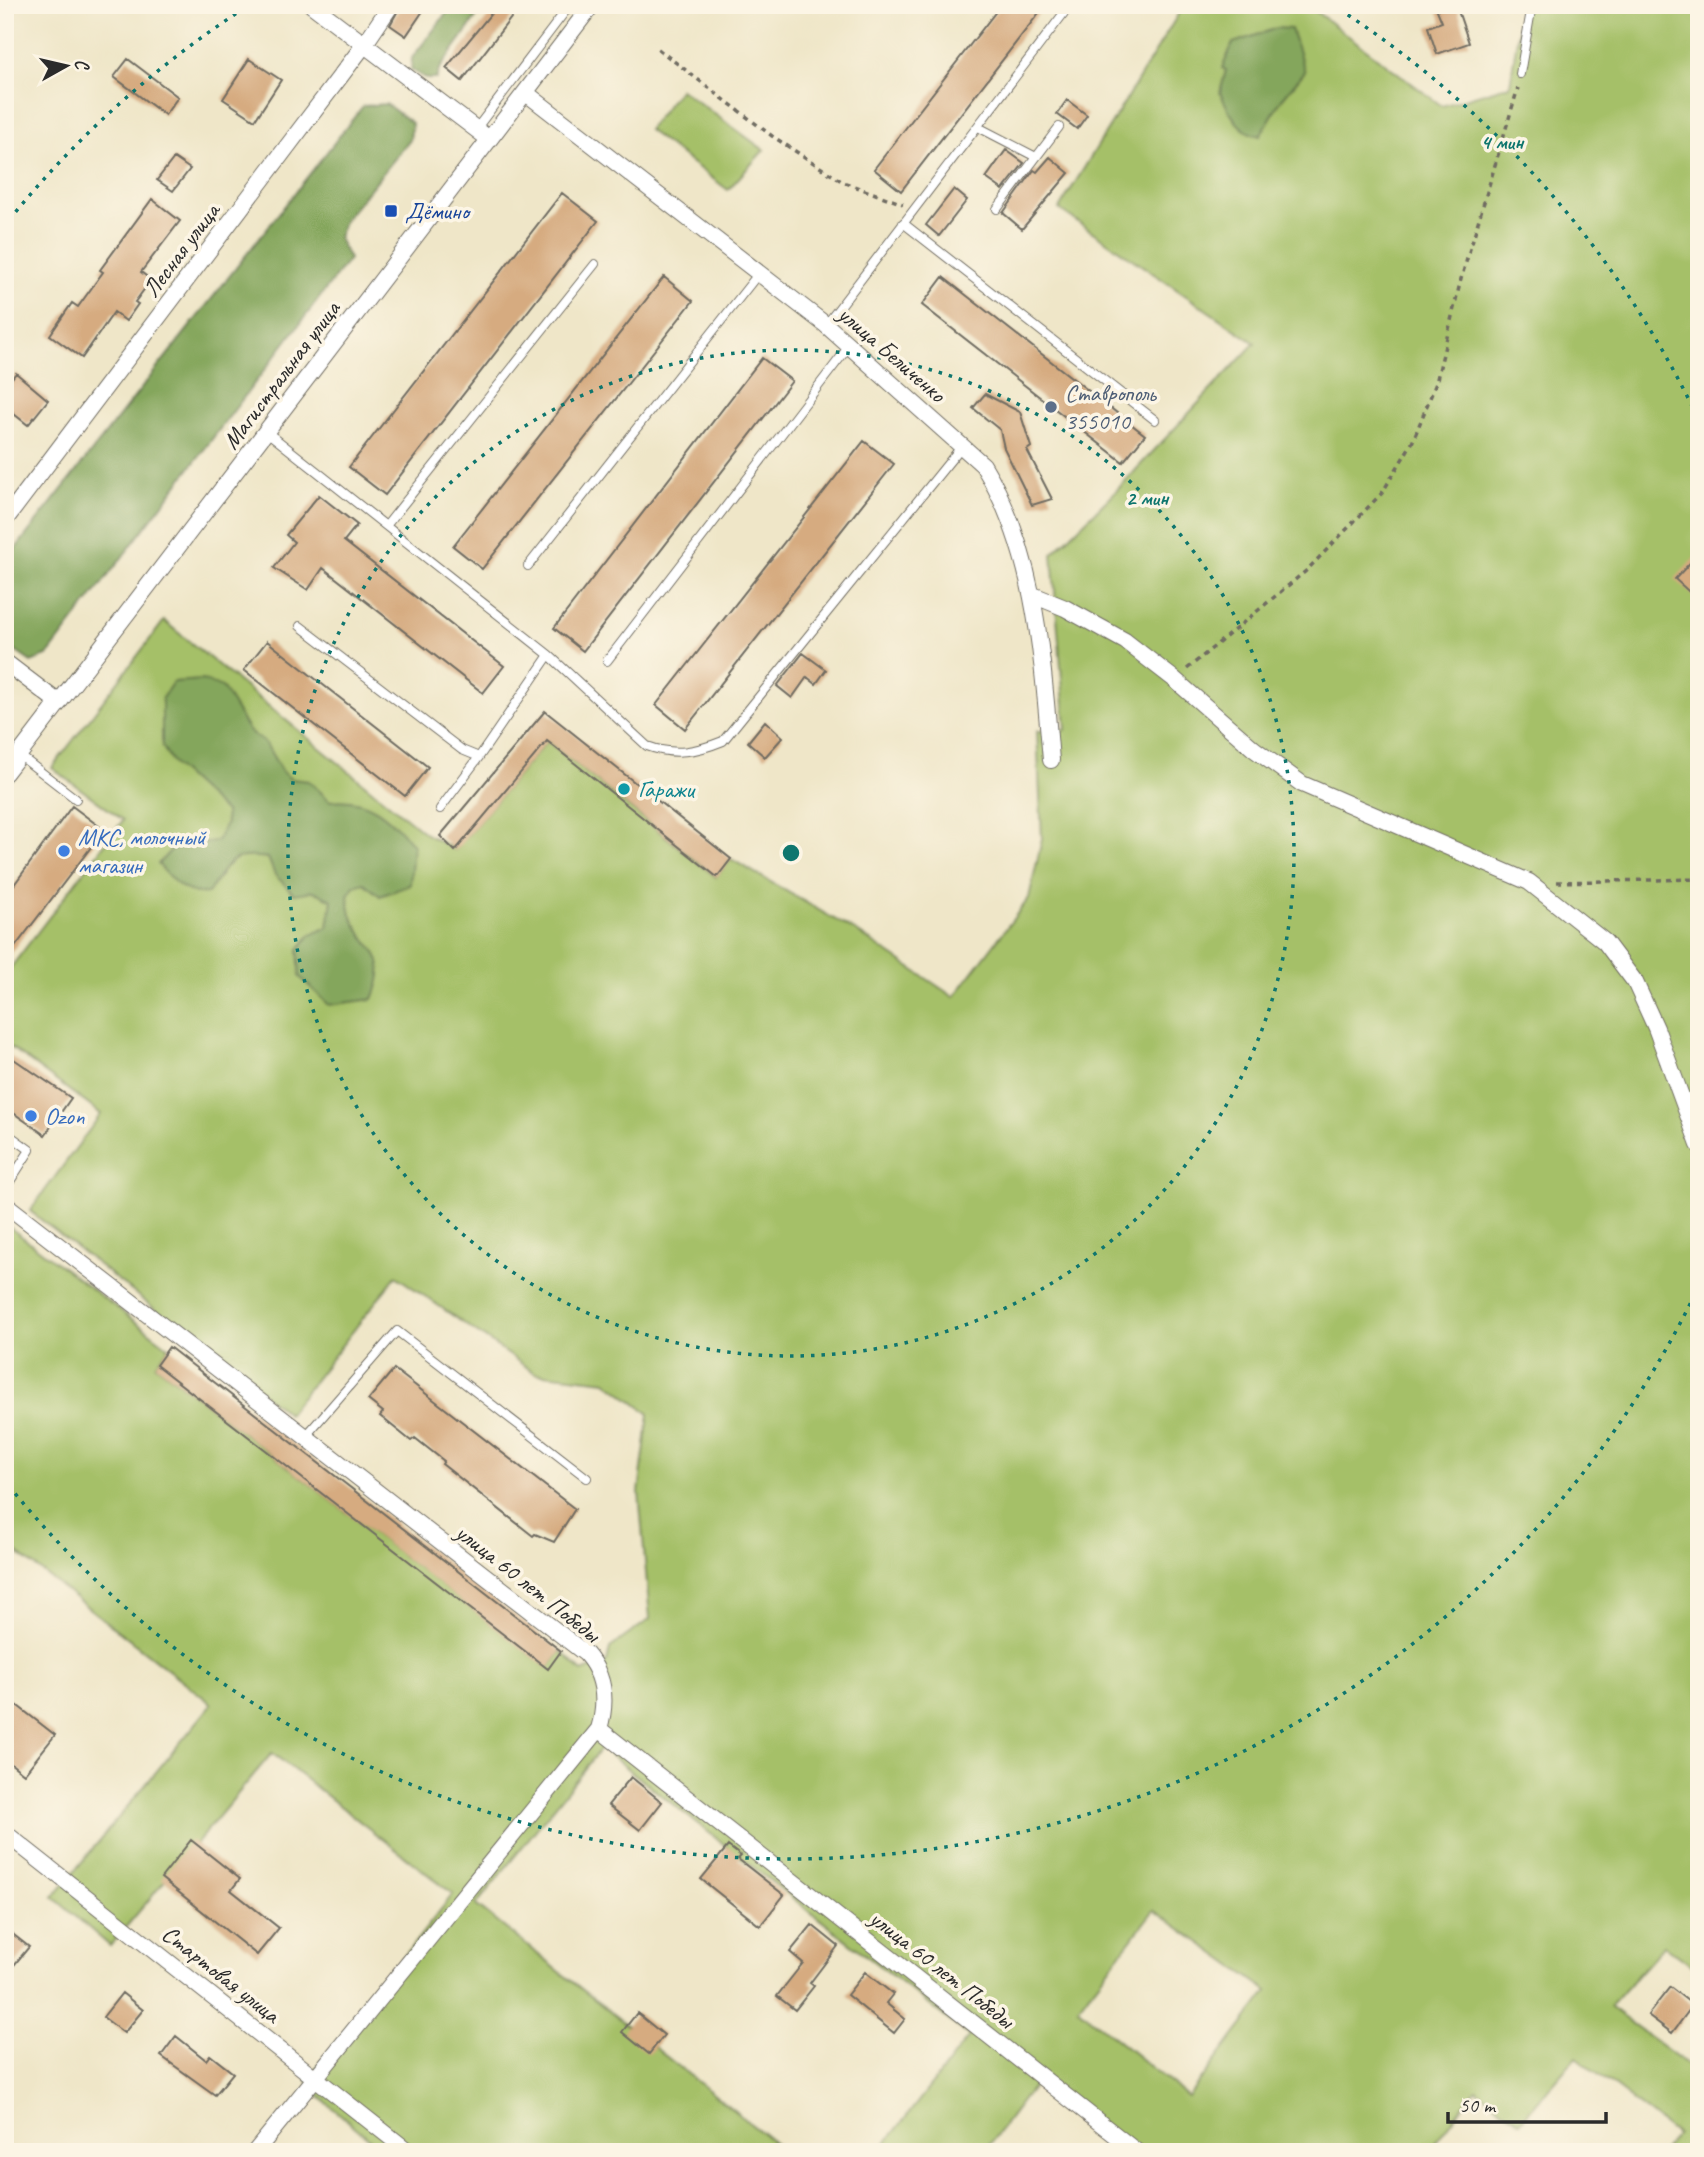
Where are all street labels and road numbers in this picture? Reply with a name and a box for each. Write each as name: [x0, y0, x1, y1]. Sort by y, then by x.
street label: Лесная улица: [136, 195, 227, 303]
street label: Магистральная улица: [216, 294, 347, 455]
street label: улица Беличенко: [831, 298, 953, 410]
street label: улица 60 лет Победы: [448, 1516, 608, 1650]
street label: улица 60 лет Победы: [862, 1902, 1022, 2036]
street label: Стартовая улица: [156, 1919, 287, 2030]

